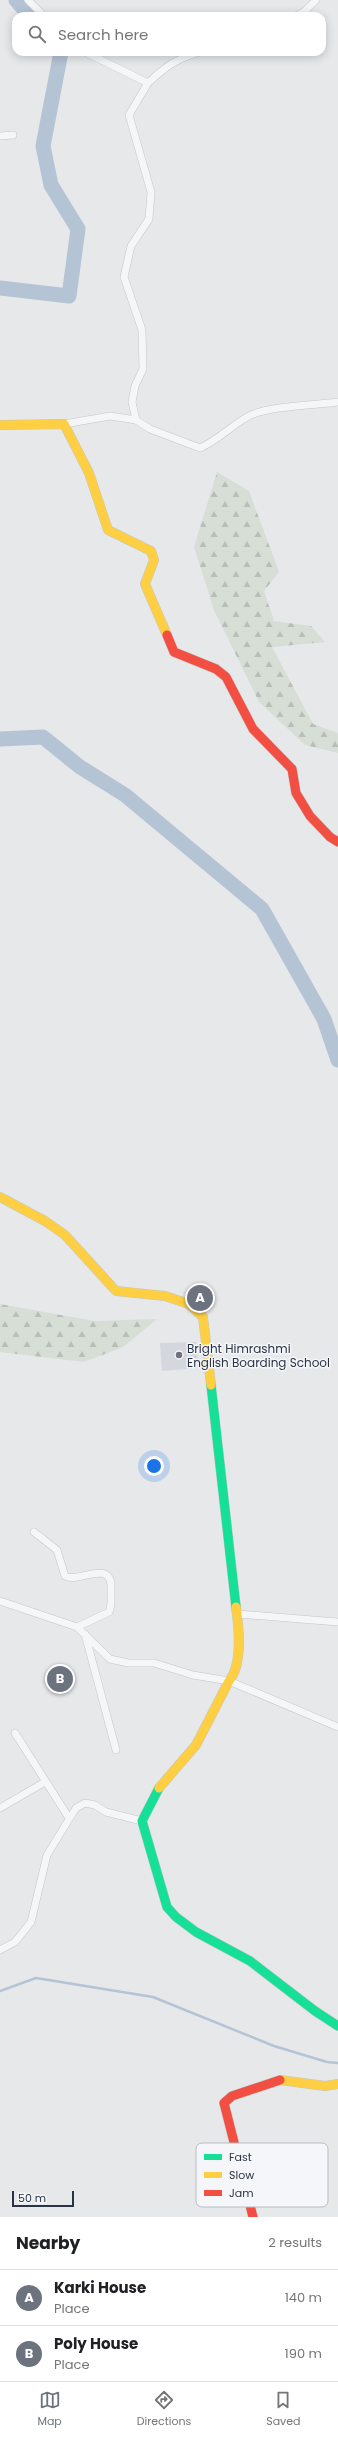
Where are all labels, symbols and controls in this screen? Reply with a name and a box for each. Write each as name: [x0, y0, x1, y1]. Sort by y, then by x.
search box: [12, 12, 326, 56]
icon: search: [26, 23, 48, 45]
text: Search here: [58, 24, 148, 45]
pin: A: [187, 1283, 213, 1313]
place label: Bright Himrashmi English Boarding School: [187, 1340, 330, 1371]
marker: Bright Himrashmi English Boarding School: [174, 1350, 184, 1360]
your location: [144, 1456, 164, 1476]
pin: B: [47, 1664, 73, 1694]
legend: [196, 2143, 328, 2207]
text: Fast: [229, 2149, 252, 2165]
text: Slow: [229, 2167, 254, 2183]
text: Jam: [229, 2185, 254, 2201]
scale bar: [12, 2189, 74, 2208]
text: 50 m: [18, 2190, 46, 2206]
text: Nearby: [16, 2231, 80, 2255]
text: 2 results: [268, 2233, 322, 2252]
text: Karki House: [54, 2277, 146, 2298]
text: A: [24, 2288, 34, 2307]
text: 140 m: [285, 2288, 322, 2307]
text: Place: [54, 2299, 89, 2318]
text: Poly House: [54, 2333, 138, 2354]
text: B: [25, 2344, 33, 2363]
text: 190 m: [285, 2344, 322, 2363]
text: Place: [54, 2355, 89, 2374]
tab: Map: [37, 2389, 62, 2430]
tab: Directions: [137, 2389, 191, 2430]
tab: Saved: [266, 2389, 301, 2430]

